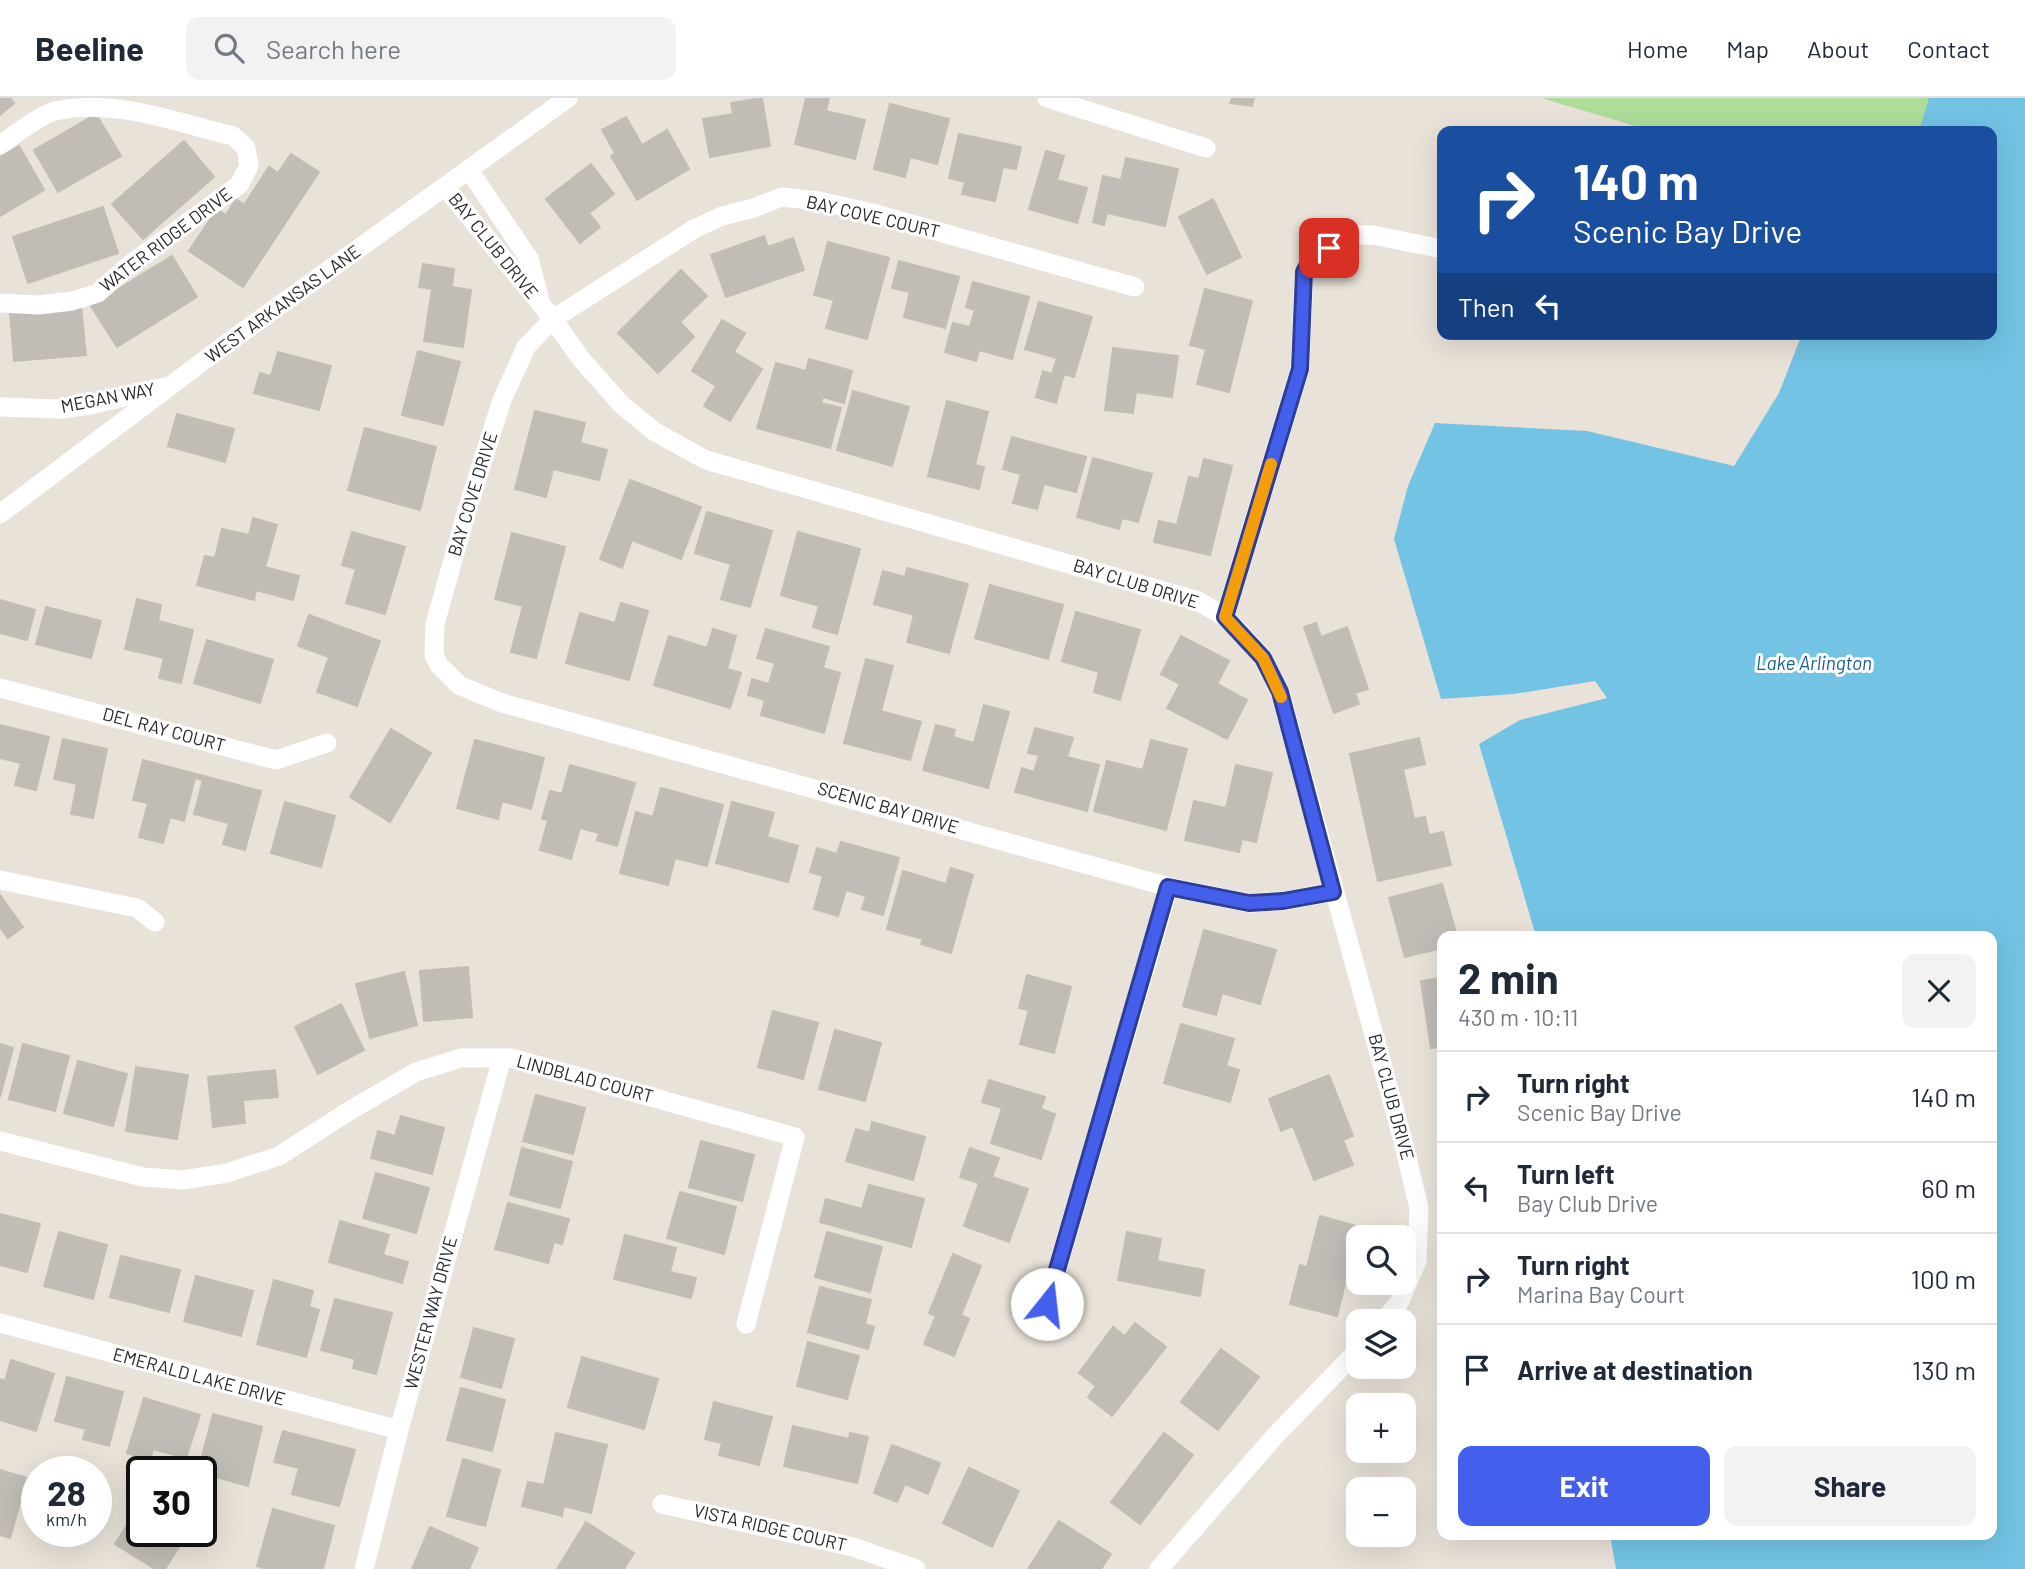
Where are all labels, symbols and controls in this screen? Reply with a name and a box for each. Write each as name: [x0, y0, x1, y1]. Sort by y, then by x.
search box: [186, 17, 676, 80]
text: Beeline: [35, 28, 144, 68]
icon: search: [210, 29, 248, 67]
text: Search here: [266, 33, 401, 64]
text: Home: [1627, 34, 1688, 63]
text: Map: [1726, 34, 1769, 63]
text: About: [1807, 34, 1869, 63]
text: Contact: [1907, 34, 1990, 63]
text: 140 m: [1573, 151, 1699, 210]
icon: right: [1458, 154, 1549, 245]
street label: WATER RIDGE DRIVE: [95, 182, 236, 296]
street label: BAY CLUB DRIVE: [444, 188, 543, 303]
street label: BAY COVE COURT: [804, 190, 942, 242]
text: Scenic Bay Drive: [1573, 211, 1802, 249]
pin: [1299, 218, 1359, 278]
icon: arrive: [1310, 229, 1348, 267]
street label: WEST ARKANSAS LANE: [200, 239, 364, 367]
icon: left: [1529, 287, 1567, 325]
text: Then: [1458, 291, 1515, 322]
street label: MEGAN WAY: [59, 377, 157, 417]
street label: BAY COVE DRIVE: [443, 429, 501, 559]
street label: BAY CLUB DRIVE: [1071, 554, 1202, 613]
water label: Lake Arlington: [1756, 651, 1872, 674]
street label: DEL RAY COURT: [101, 702, 228, 756]
street label: SCENIC BAY DRIVE: [815, 776, 962, 838]
text: 2 min: [1458, 952, 1559, 1002]
button: close: [1902, 954, 1976, 1028]
text: 430 m · 10:11: [1458, 1003, 1578, 1031]
street label: BAY CLUB DRIVE: [1365, 1031, 1419, 1162]
street label: LINDBLAD COURT: [514, 1049, 656, 1107]
text: Turn right: [1517, 1067, 1630, 1098]
icon: right: [1458, 1078, 1496, 1116]
text: 140 m: [1911, 1081, 1976, 1112]
text: Scenic Bay Drive: [1517, 1098, 1682, 1126]
text: Turn left: [1517, 1158, 1615, 1189]
icon: left: [1458, 1169, 1496, 1207]
text: 60 m: [1921, 1172, 1976, 1203]
text: Bay Club Drive: [1517, 1189, 1658, 1217]
map controls: [1346, 1225, 1416, 1547]
button: search: [1346, 1225, 1416, 1295]
street label: WESTER WAY DRIVE: [399, 1234, 461, 1392]
text: Turn right: [1517, 1249, 1630, 1280]
icon: right: [1458, 1260, 1496, 1298]
text: 100 m: [1911, 1263, 1976, 1294]
position arrow: [1010, 1267, 1084, 1341]
text: Marina Bay Court: [1517, 1280, 1685, 1308]
button: layers: [1346, 1309, 1416, 1379]
street label: EMERALD LAKE DRIVE: [111, 1342, 288, 1410]
icon: arrive: [1458, 1351, 1496, 1389]
text: Arrive at destination: [1517, 1354, 1753, 1385]
text: 130 m: [1912, 1354, 1976, 1385]
button: +: [1346, 1393, 1416, 1463]
button: Exit: [1458, 1446, 1710, 1526]
button: Share: [1724, 1446, 1976, 1526]
speed limit sign: 30: [126, 1456, 217, 1547]
text: 28: [47, 1471, 86, 1513]
button: −: [1346, 1477, 1416, 1547]
street label: VISTA RIDGE COURT: [692, 1499, 849, 1555]
text: km/h: [46, 1508, 87, 1530]

